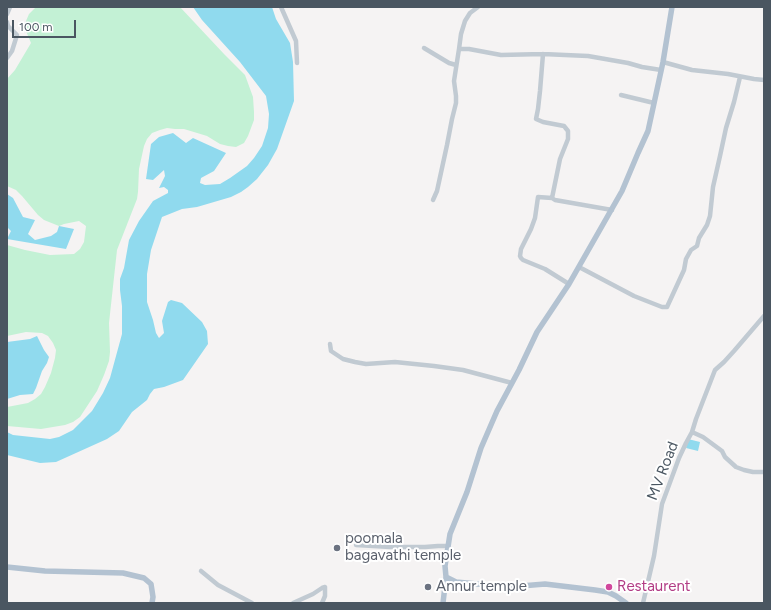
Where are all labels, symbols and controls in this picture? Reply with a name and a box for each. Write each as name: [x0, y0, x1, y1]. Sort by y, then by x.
scale bar: [14, 12, 78, 38]
text: 100 m: [19, 20, 53, 34]
street label: MV Road: [644, 439, 682, 503]
place label: poomala bagavathi temple: [345, 530, 461, 565]
marker: poomala bagavathi temple: [332, 543, 342, 553]
place label: Annur temple: [436, 578, 527, 596]
place label: Restaurent: [617, 578, 691, 596]
marker: Annur temple: [423, 582, 433, 592]
marker: Restaurent: [604, 582, 614, 592]

